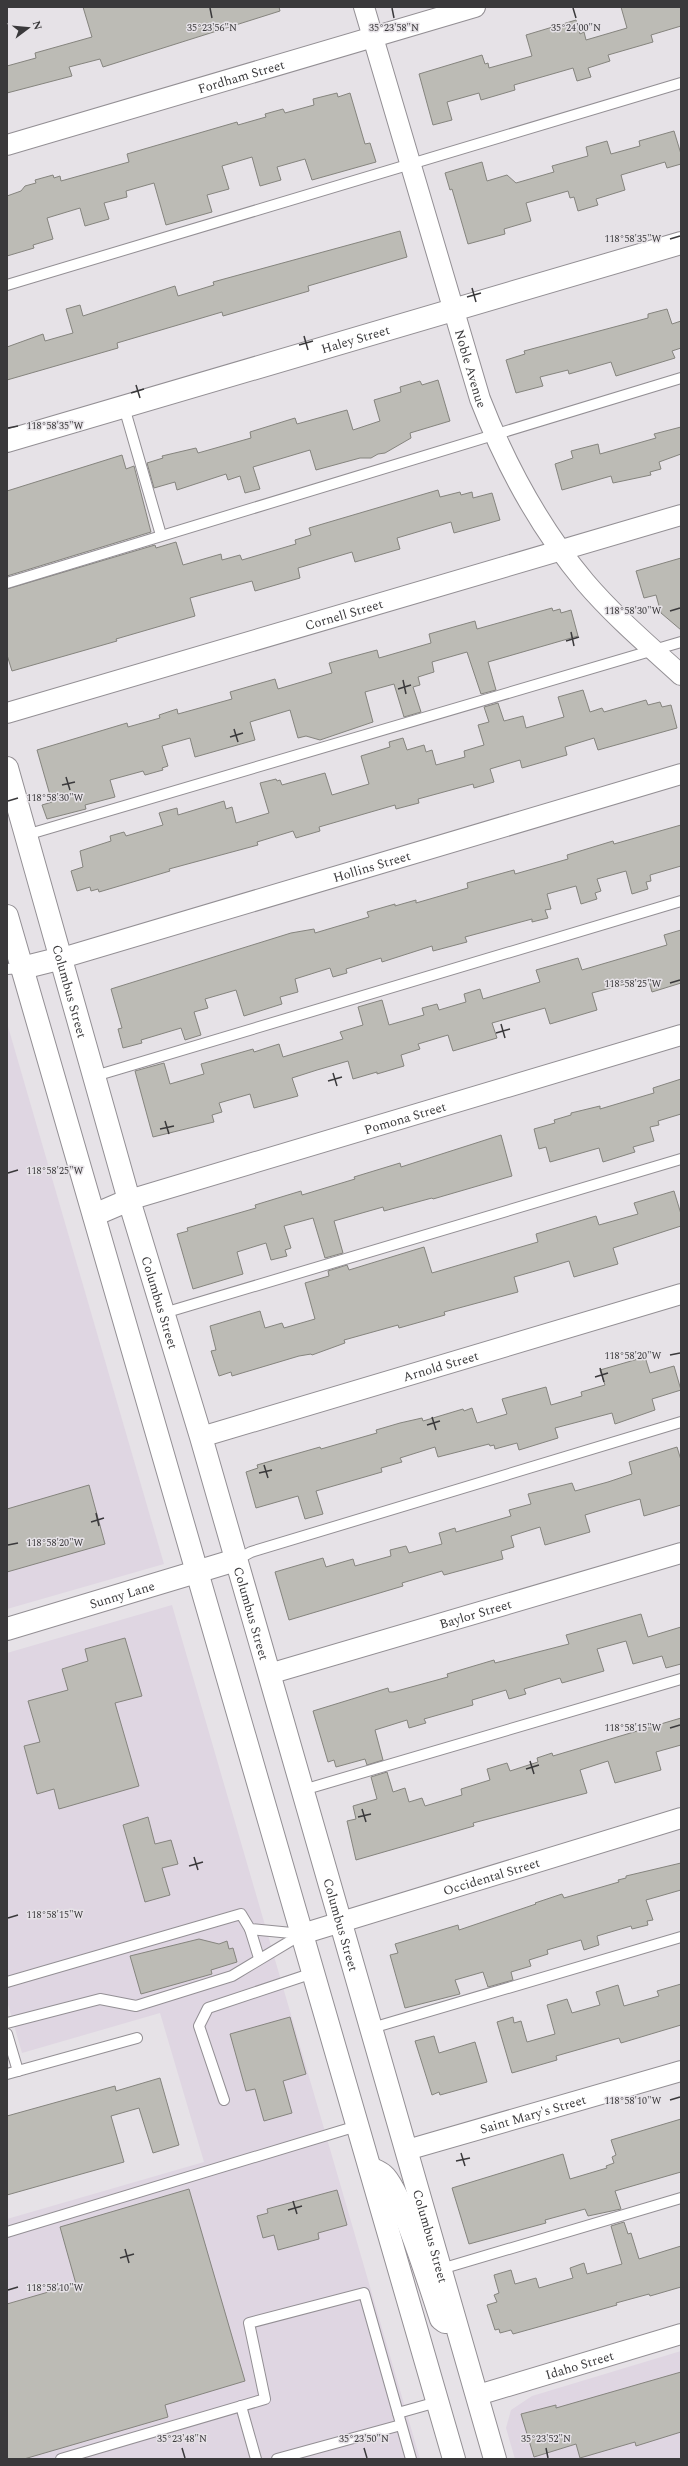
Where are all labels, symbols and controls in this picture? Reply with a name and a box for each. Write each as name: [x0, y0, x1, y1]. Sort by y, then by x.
north arrow: [8, 8, 48, 48]
text: N: [28, 19, 47, 32]
text: 35°23'56"N: [187, 20, 237, 36]
text: 35°23'58"N: [369, 20, 419, 36]
text: 35°24'00"N: [551, 20, 601, 36]
street label: Fordham Street: [196, 55, 287, 99]
text: 118°58'35"W: [605, 231, 662, 247]
street label: Haley Street: [319, 320, 393, 359]
street label: Noble Avenue: [449, 327, 492, 411]
text: 118°58'35"W: [27, 418, 84, 434]
street label: Cornell Street: [303, 594, 386, 636]
text: 118°58'30"W: [605, 603, 662, 619]
text: 118°58'30"W: [27, 790, 84, 806]
street label: Hollins Street: [331, 846, 413, 888]
street label: Columbus Street: [46, 942, 92, 1041]
text: 118°58'25"W: [605, 976, 662, 992]
street label: Pomona Street: [362, 1097, 449, 1140]
text: 118°58'25"W: [27, 1163, 84, 1179]
street label: Columbus Street: [136, 1254, 183, 1352]
street label: Arnold Street: [401, 1346, 482, 1387]
text: 118°58'20"W: [605, 1348, 662, 1364]
text: 118°58'20"W: [27, 1535, 84, 1551]
street label: Columbus Street: [228, 1565, 274, 1663]
street label: Sunny Lane: [87, 1576, 157, 1615]
street label: Baylor Street: [437, 1594, 515, 1634]
text: 118°58'15"W: [605, 1720, 662, 1736]
street label: Occidental Street: [441, 1853, 543, 1901]
street label: Columbus Street: [317, 1876, 363, 1974]
text: 118°58'15"W: [27, 1907, 84, 1923]
street label: Saint Mary's Street: [478, 2090, 589, 2139]
text: 118°58'10"W: [605, 2093, 662, 2109]
street label: Columbus Street: [407, 2187, 453, 2286]
text: 118°58'10"W: [27, 2280, 84, 2296]
street label: Idaho Street: [543, 2346, 617, 2385]
text: 35°23'48"N: [157, 2431, 207, 2447]
text: 35°23'50"N: [339, 2431, 389, 2447]
text: 35°23'52"N: [521, 2431, 571, 2447]

